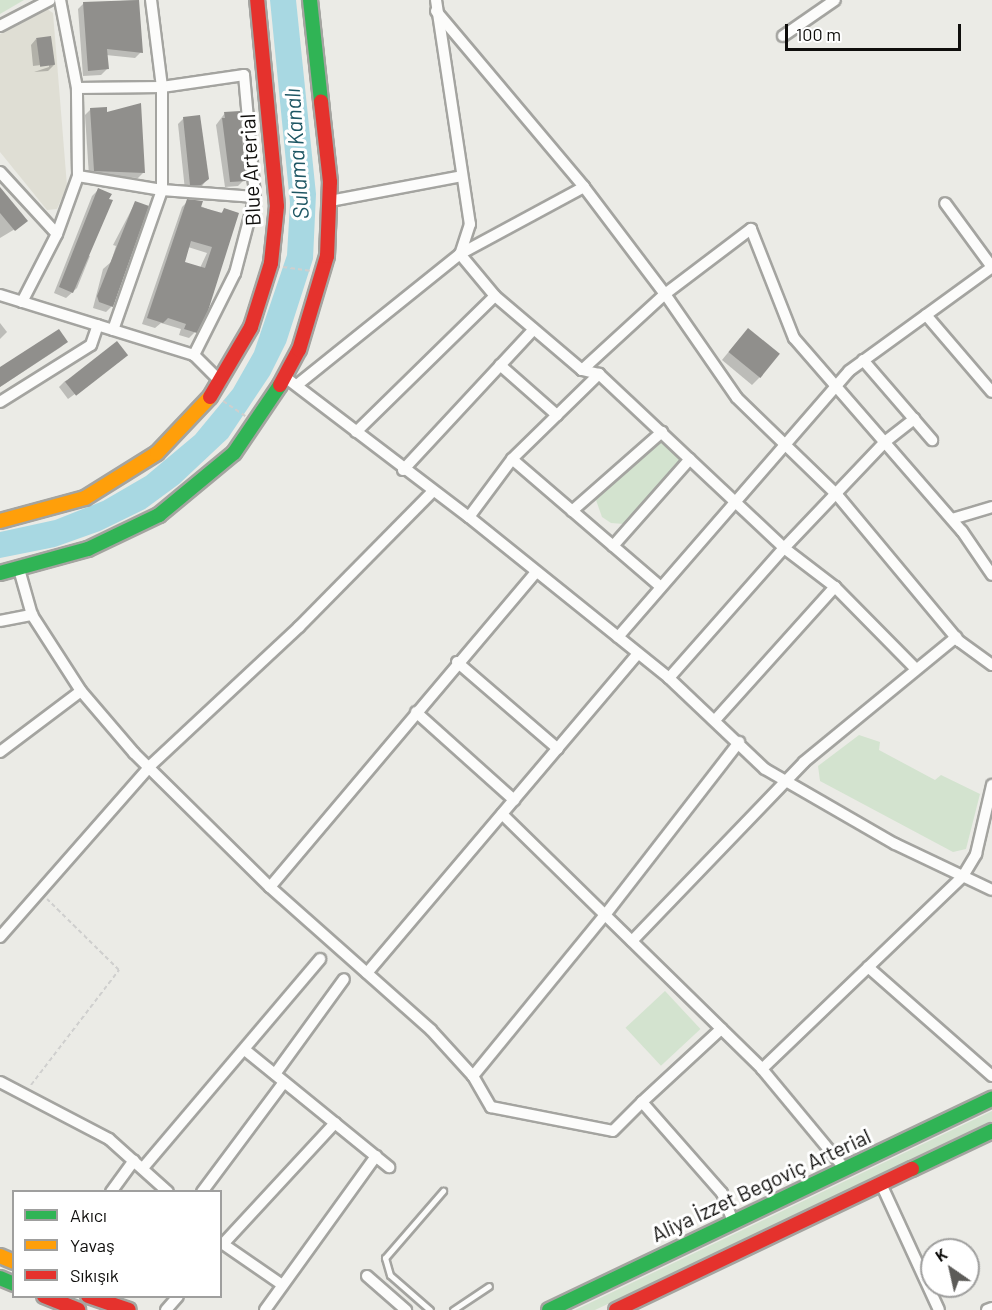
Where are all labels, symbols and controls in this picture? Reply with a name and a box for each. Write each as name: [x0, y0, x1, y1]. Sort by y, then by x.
scale bar: [788, 12, 964, 50]
text: 100 m: [796, 23, 841, 45]
water label: Sulama Kanalı: [278, 88, 314, 220]
street label: Blue Arterial: [234, 113, 266, 227]
street label: Aliya İzzet Begoviç Arterial: [647, 1123, 875, 1247]
legend: [12, 1190, 222, 1298]
text: Akıcı: [70, 1204, 107, 1226]
text: Yavaş: [70, 1234, 115, 1256]
north arrow: [920, 1238, 980, 1298]
text: K: [931, 1244, 950, 1265]
text: Sıkışık: [70, 1264, 119, 1286]

